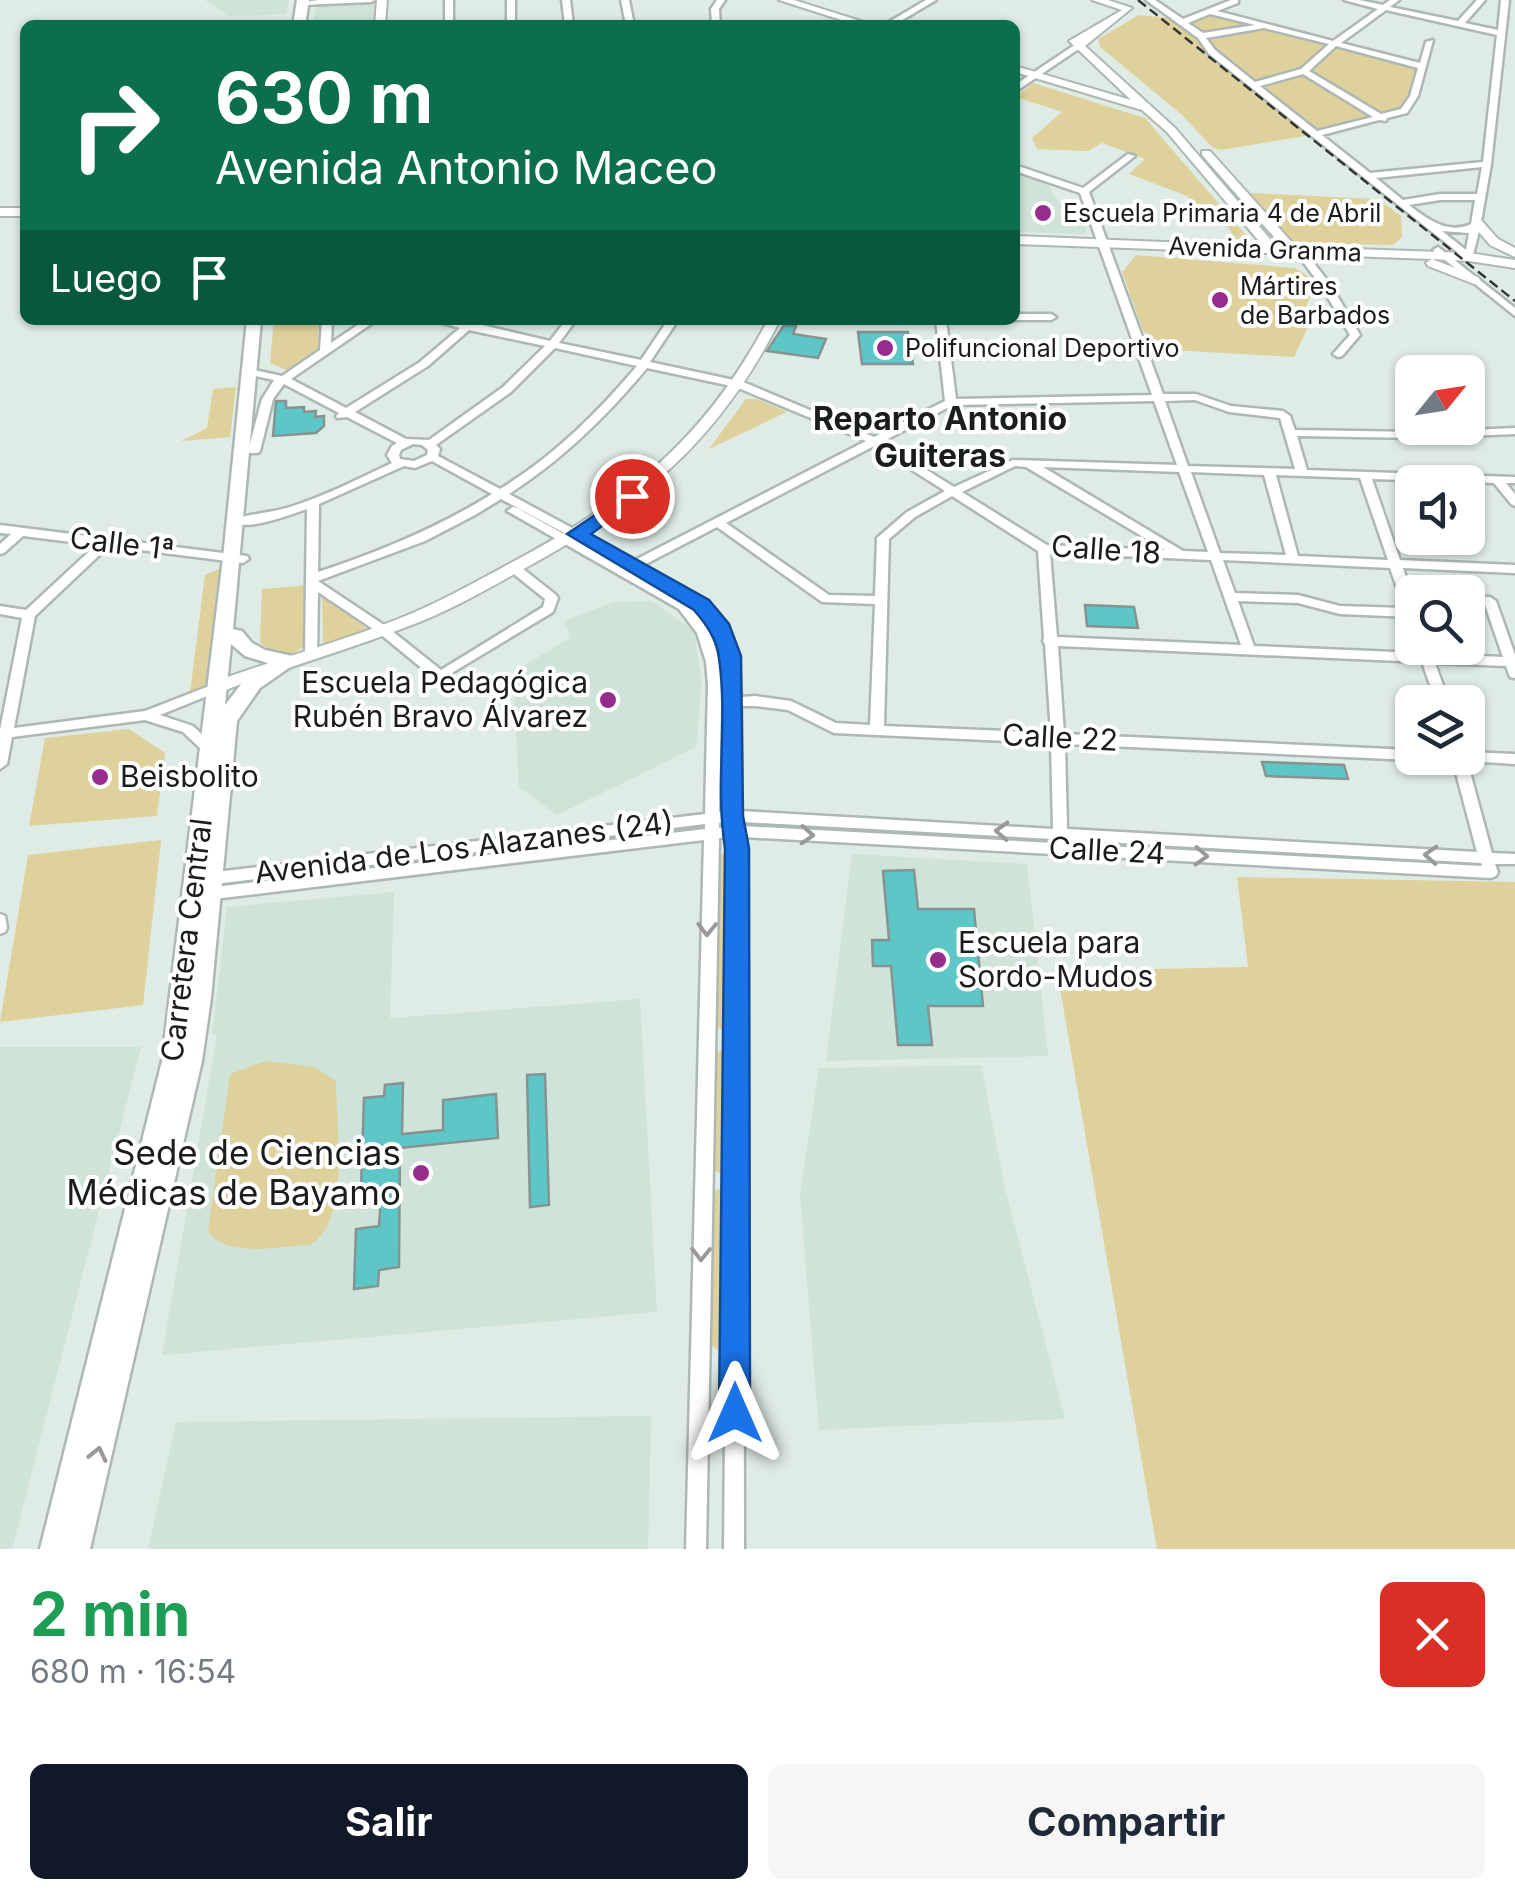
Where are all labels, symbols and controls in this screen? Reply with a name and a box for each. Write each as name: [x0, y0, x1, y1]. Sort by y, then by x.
text: 630 m: [215, 55, 433, 140]
icon: right: [50, 60, 180, 190]
text: Avenida Antonio Maceo: [215, 140, 717, 195]
place label: Escuela Primaria 4 de Abril: [1063, 198, 1381, 228]
marker: Escuela Primaria 4 de Abril: [1032, 202, 1054, 224]
street label: Avenida Granma: [1168, 231, 1362, 267]
icon: arrive: [182, 250, 237, 305]
text: Luego: [50, 255, 162, 301]
place label: Mártires de Barbados: [1240, 271, 1390, 330]
marker: Mártires de Barbados: [1209, 289, 1231, 311]
place label: Polifuncional Deportivo: [905, 333, 1179, 363]
marker: Polifuncional Deportivo: [874, 337, 896, 359]
north arrow: [1395, 355, 1485, 445]
map controls: [1395, 355, 1485, 775]
district label: Reparto Antonio Guiteras: [813, 399, 1067, 475]
pin: [590, 454, 675, 539]
button: sound: [1395, 465, 1485, 555]
icon: arrive: [605, 469, 660, 524]
street label: Calle 1ª: [68, 519, 176, 567]
street label: Calle 18: [1050, 527, 1162, 571]
button: search: [1395, 575, 1485, 665]
place label: Escuela Pedagógica Rubén Bravo Álvarez: [293, 664, 588, 734]
button: layers: [1395, 685, 1485, 775]
marker: Escuela Pedagógica Rubén Bravo Álvarez: [597, 689, 619, 711]
street label: Calle 22: [1001, 716, 1119, 758]
place label: Beisbolito: [120, 758, 259, 794]
marker: Beisbolito: [89, 766, 111, 788]
street label: Avenida de Los Alazanes (24): [253, 803, 675, 891]
street label: Carretera Central: [153, 816, 219, 1064]
one-way arrow: [993, 821, 1009, 842]
one-way arrow: [799, 824, 815, 845]
street label: Calle 24: [1048, 829, 1166, 871]
one-way arrow: [1423, 844, 1439, 865]
one-way arrow: [1194, 845, 1210, 866]
one-way arrow: [697, 922, 718, 938]
place label: Escuela para Sordo-Mudos: [958, 924, 1153, 994]
marker: Escuela para Sordo-Mudos: [927, 949, 949, 971]
place label: Sede de Ciencias Médicas de Bayamo: [66, 1131, 401, 1213]
marker: Sede de Ciencias Médicas de Bayamo: [410, 1162, 432, 1184]
one-way arrow: [691, 1247, 712, 1263]
position arrow: [683, 1361, 787, 1465]
one-way arrow: [86, 1446, 107, 1463]
text: 2 min: [30, 1578, 190, 1650]
button: close: [1380, 1582, 1485, 1687]
text: 680 m · 16:54: [30, 1652, 236, 1691]
button: Salir: [30, 1764, 748, 1879]
button: Compartir: [768, 1764, 1485, 1879]

